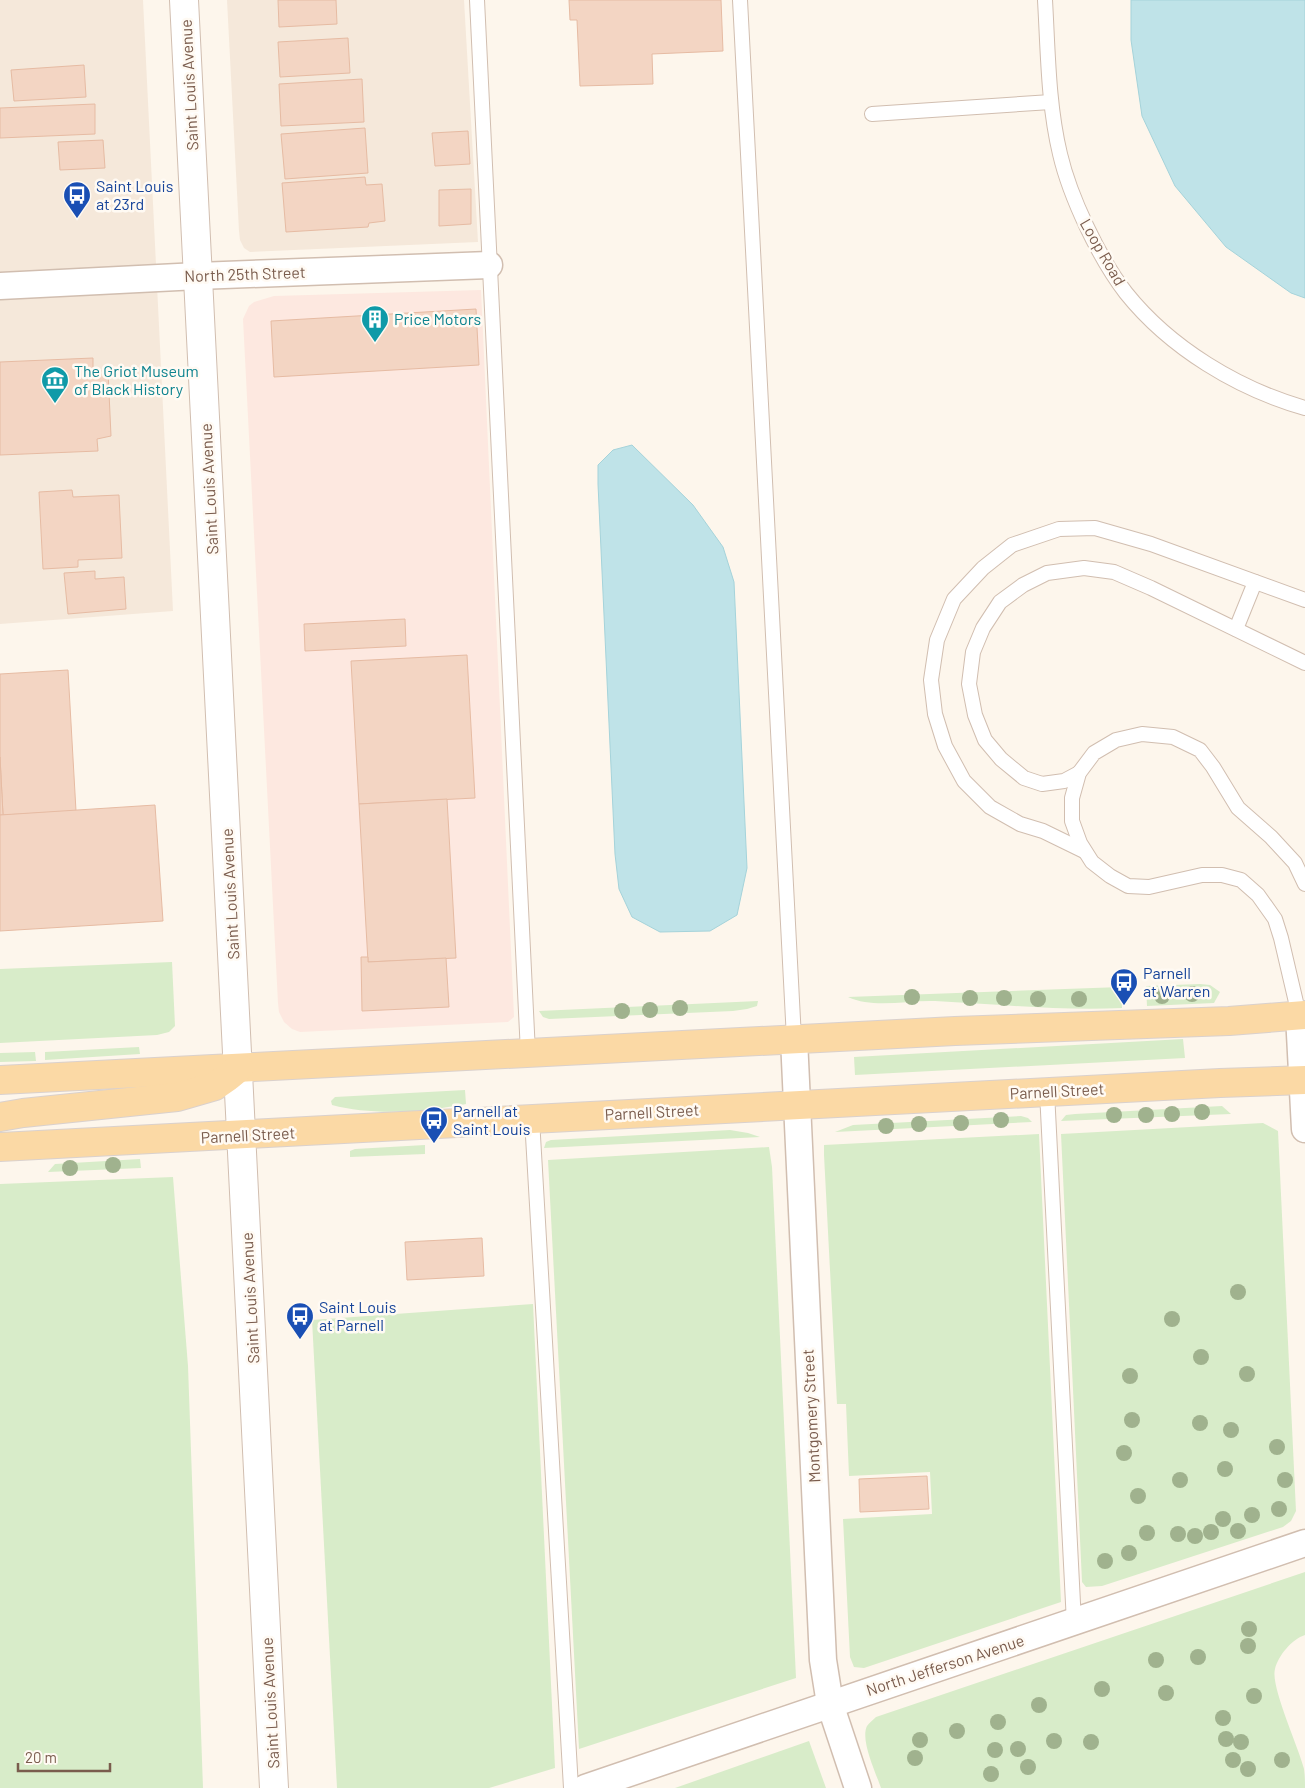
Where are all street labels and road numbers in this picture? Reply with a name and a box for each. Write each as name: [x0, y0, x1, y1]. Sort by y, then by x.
street label: Saint Louis Avenue: [176, 19, 201, 151]
street label: Loop Road: [1077, 215, 1130, 289]
street label: North 25th Street: [184, 262, 306, 285]
street label: Saint Louis Avenue: [196, 423, 221, 555]
street label: Saint Louis Avenue: [217, 828, 242, 960]
street label: Parnell Street: [1009, 1079, 1105, 1102]
street label: Parnell Street: [604, 1100, 700, 1123]
street label: Parnell Street: [200, 1123, 296, 1146]
street label: Saint Louis Avenue: [237, 1232, 262, 1364]
street label: Montgomery Street: [798, 1349, 823, 1483]
street label: North Jefferson Avenue: [863, 1630, 1026, 1699]
street label: Saint Louis Avenue: [257, 1637, 282, 1769]

